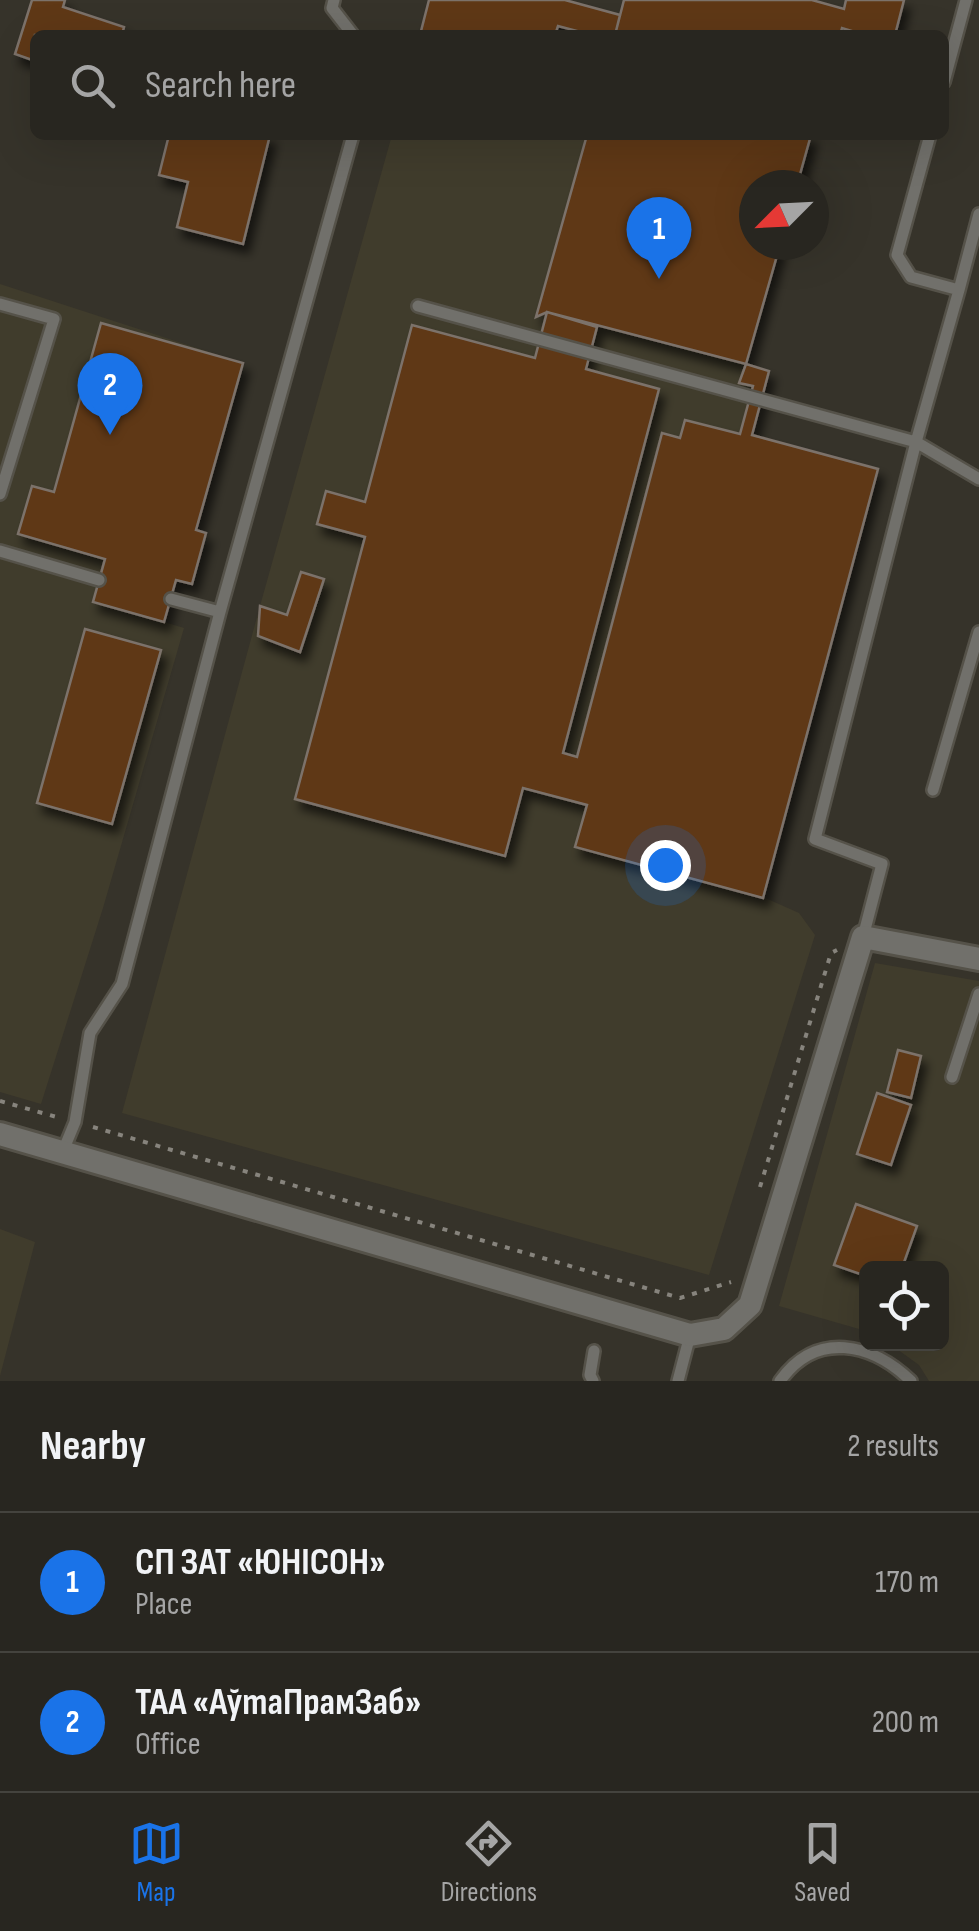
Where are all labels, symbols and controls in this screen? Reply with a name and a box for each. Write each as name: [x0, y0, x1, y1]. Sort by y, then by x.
search box: [30, 30, 949, 140]
icon: search: [65, 58, 120, 113]
text: Search here: [145, 63, 296, 108]
north arrow: [739, 170, 829, 260]
pin: 1: [626, 196, 692, 279]
pin: 2: [78, 352, 142, 435]
your location: [640, 840, 691, 891]
map controls: [859, 1261, 949, 1351]
button: locate: [859, 1261, 949, 1351]
text: Nearby: [40, 1421, 146, 1472]
text: 2 results: [847, 1427, 939, 1466]
text: СП ЗАТ «ЮНІСОН»: [135, 1540, 386, 1585]
text: 1: [66, 1563, 79, 1602]
text: 170 m: [875, 1563, 939, 1602]
text: Place: [135, 1585, 192, 1624]
text: ТАА «АўтаПрамЗаб»: [135, 1680, 421, 1725]
text: 2: [65, 1703, 80, 1742]
text: 200 m: [872, 1703, 939, 1742]
text: Office: [135, 1725, 201, 1764]
tab: Map: [129, 1816, 184, 1909]
tab: Directions: [441, 1816, 537, 1909]
tab: Saved: [794, 1816, 850, 1909]

